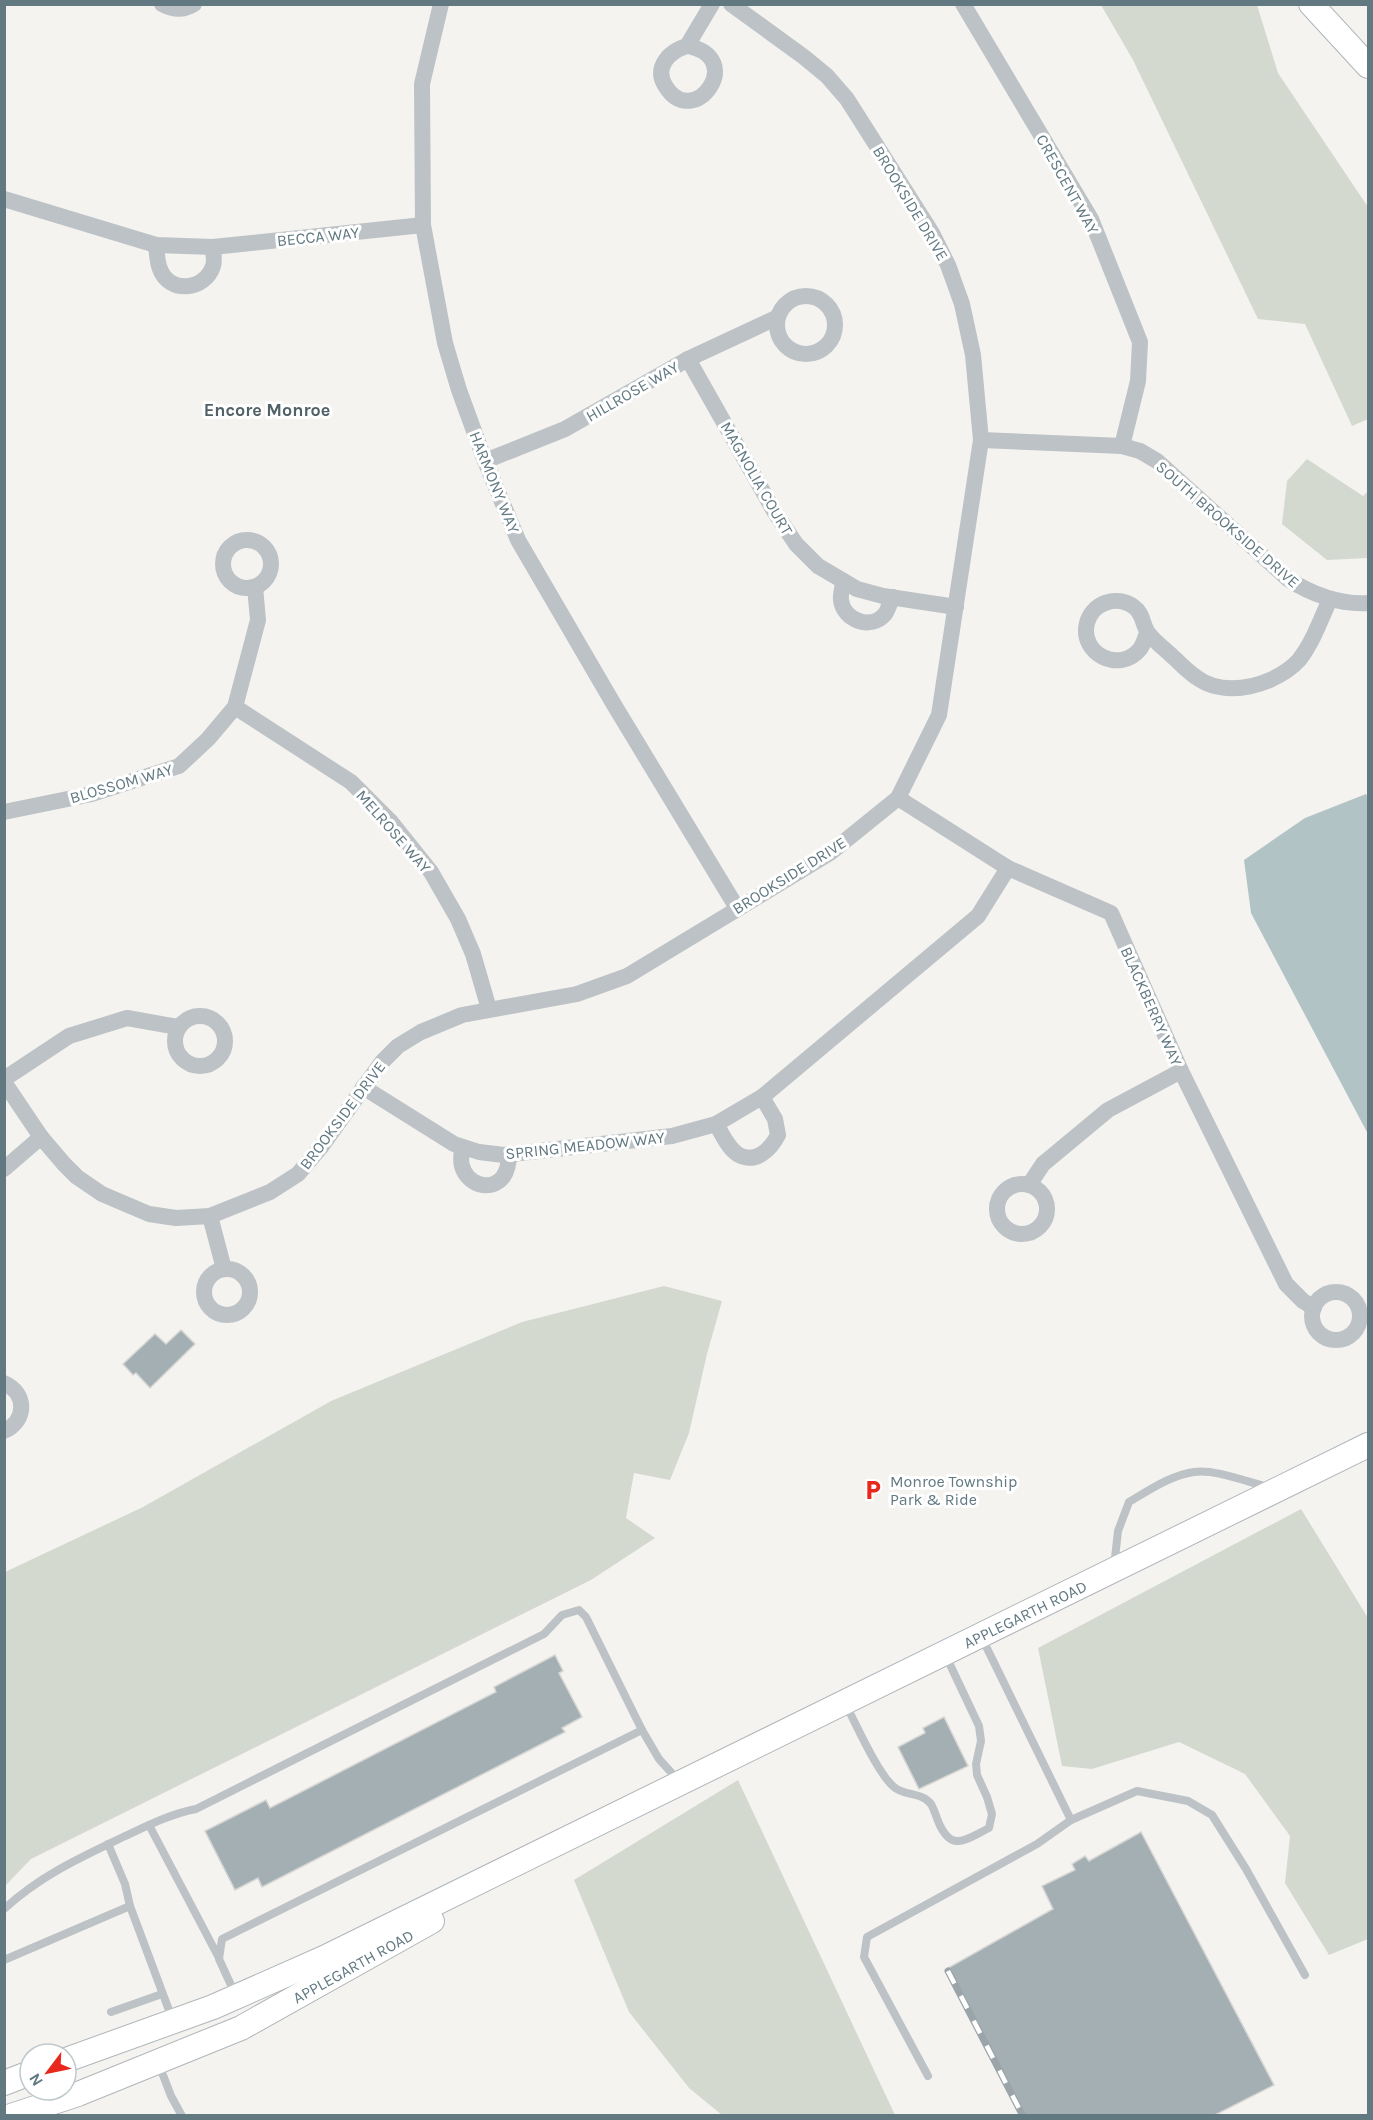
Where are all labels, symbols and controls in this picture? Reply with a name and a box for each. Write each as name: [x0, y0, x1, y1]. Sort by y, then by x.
street label: CRESCENT WAY: [1032, 131, 1103, 238]
street label: BROOKSIDE DRIVE: [869, 142, 952, 264]
street label: BECCA WAY: [276, 223, 360, 250]
street label: HILLROSE WAY: [582, 357, 682, 426]
district label: Encore Monroe: [204, 399, 330, 421]
street label: MAGNOLIA COURT: [716, 418, 797, 538]
street label: HARMONY WAY: [465, 428, 524, 536]
street label: SOUTH BROOKSIDE DRIVE: [1152, 457, 1303, 592]
street label: BLOSSOM WAY: [68, 760, 175, 807]
street label: MELROSE WAY: [352, 786, 435, 877]
street label: BROOKSIDE DRIVE: [729, 833, 850, 918]
street label: BLACKBERRY WAY: [1117, 944, 1186, 1069]
street label: BROOKSIDE DRIVE: [296, 1057, 389, 1173]
street label: SPRING MEADOW WAY: [505, 1128, 666, 1163]
place label: Monroe Township Park & Ride: [890, 1472, 1017, 1509]
parking icon: Monroe Township Park & Ride: [861, 1478, 885, 1502]
street label: APPLEGARTH ROAD: [960, 1576, 1090, 1653]
street label: APPLEGARTH ROAD: [290, 1925, 417, 2007]
north arrow: [18, 2042, 78, 2102]
text: N: [25, 2070, 47, 2090]

